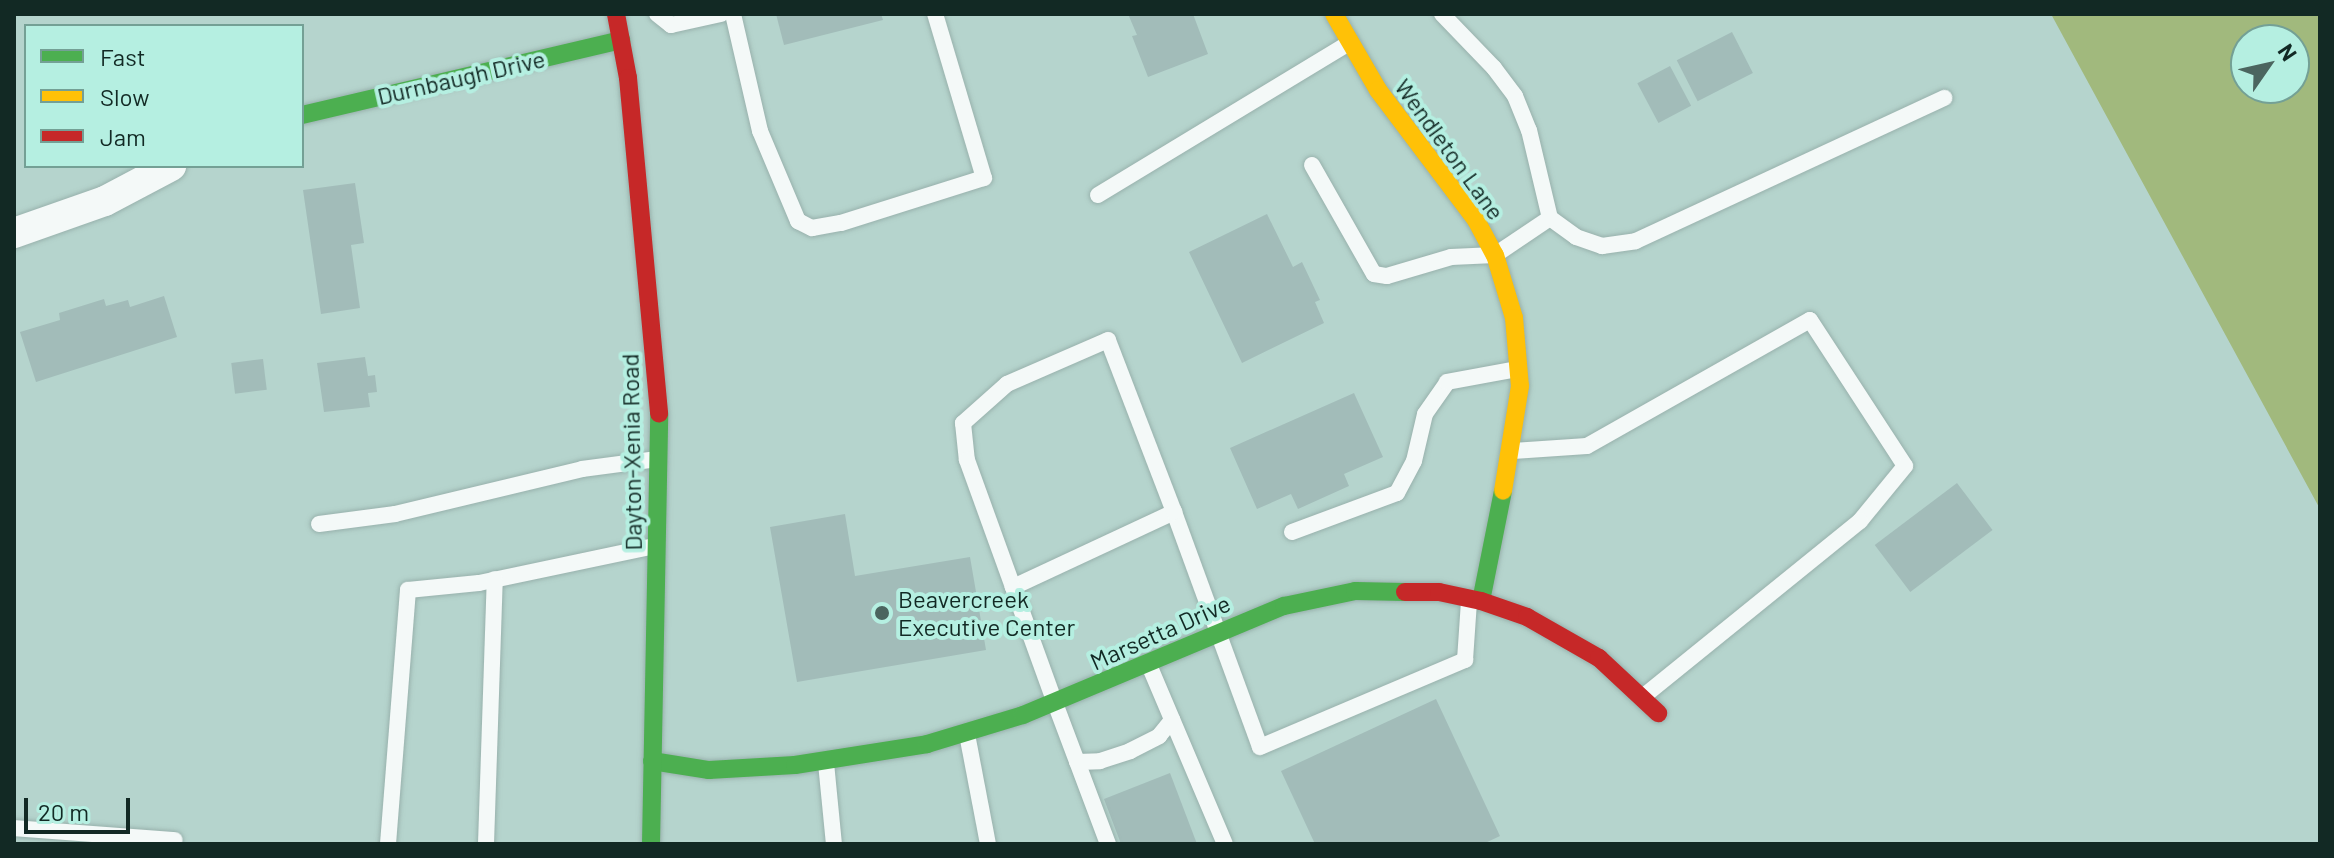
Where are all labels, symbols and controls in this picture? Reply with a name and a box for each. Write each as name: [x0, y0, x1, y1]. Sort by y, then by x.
legend: [24, 24, 304, 168]
north arrow: [2230, 24, 2310, 104]
text: N: [2273, 38, 2303, 65]
text: Fast: [100, 42, 145, 71]
street label: Durnbaugh Drive: [374, 44, 548, 110]
street label: Wendleton Lane: [1389, 73, 1511, 225]
text: Slow: [100, 82, 149, 111]
text: Jam: [100, 122, 146, 151]
street label: Dayton-Xenia Road: [615, 353, 647, 551]
place label: Beavercreek Executive Center: [898, 585, 1075, 641]
street label: Marsetta Drive: [1086, 588, 1234, 676]
marker: Beavercreek Executive Center: [873, 604, 891, 622]
scale bar: [28, 782, 134, 832]
text: 20 m: [38, 797, 89, 826]

